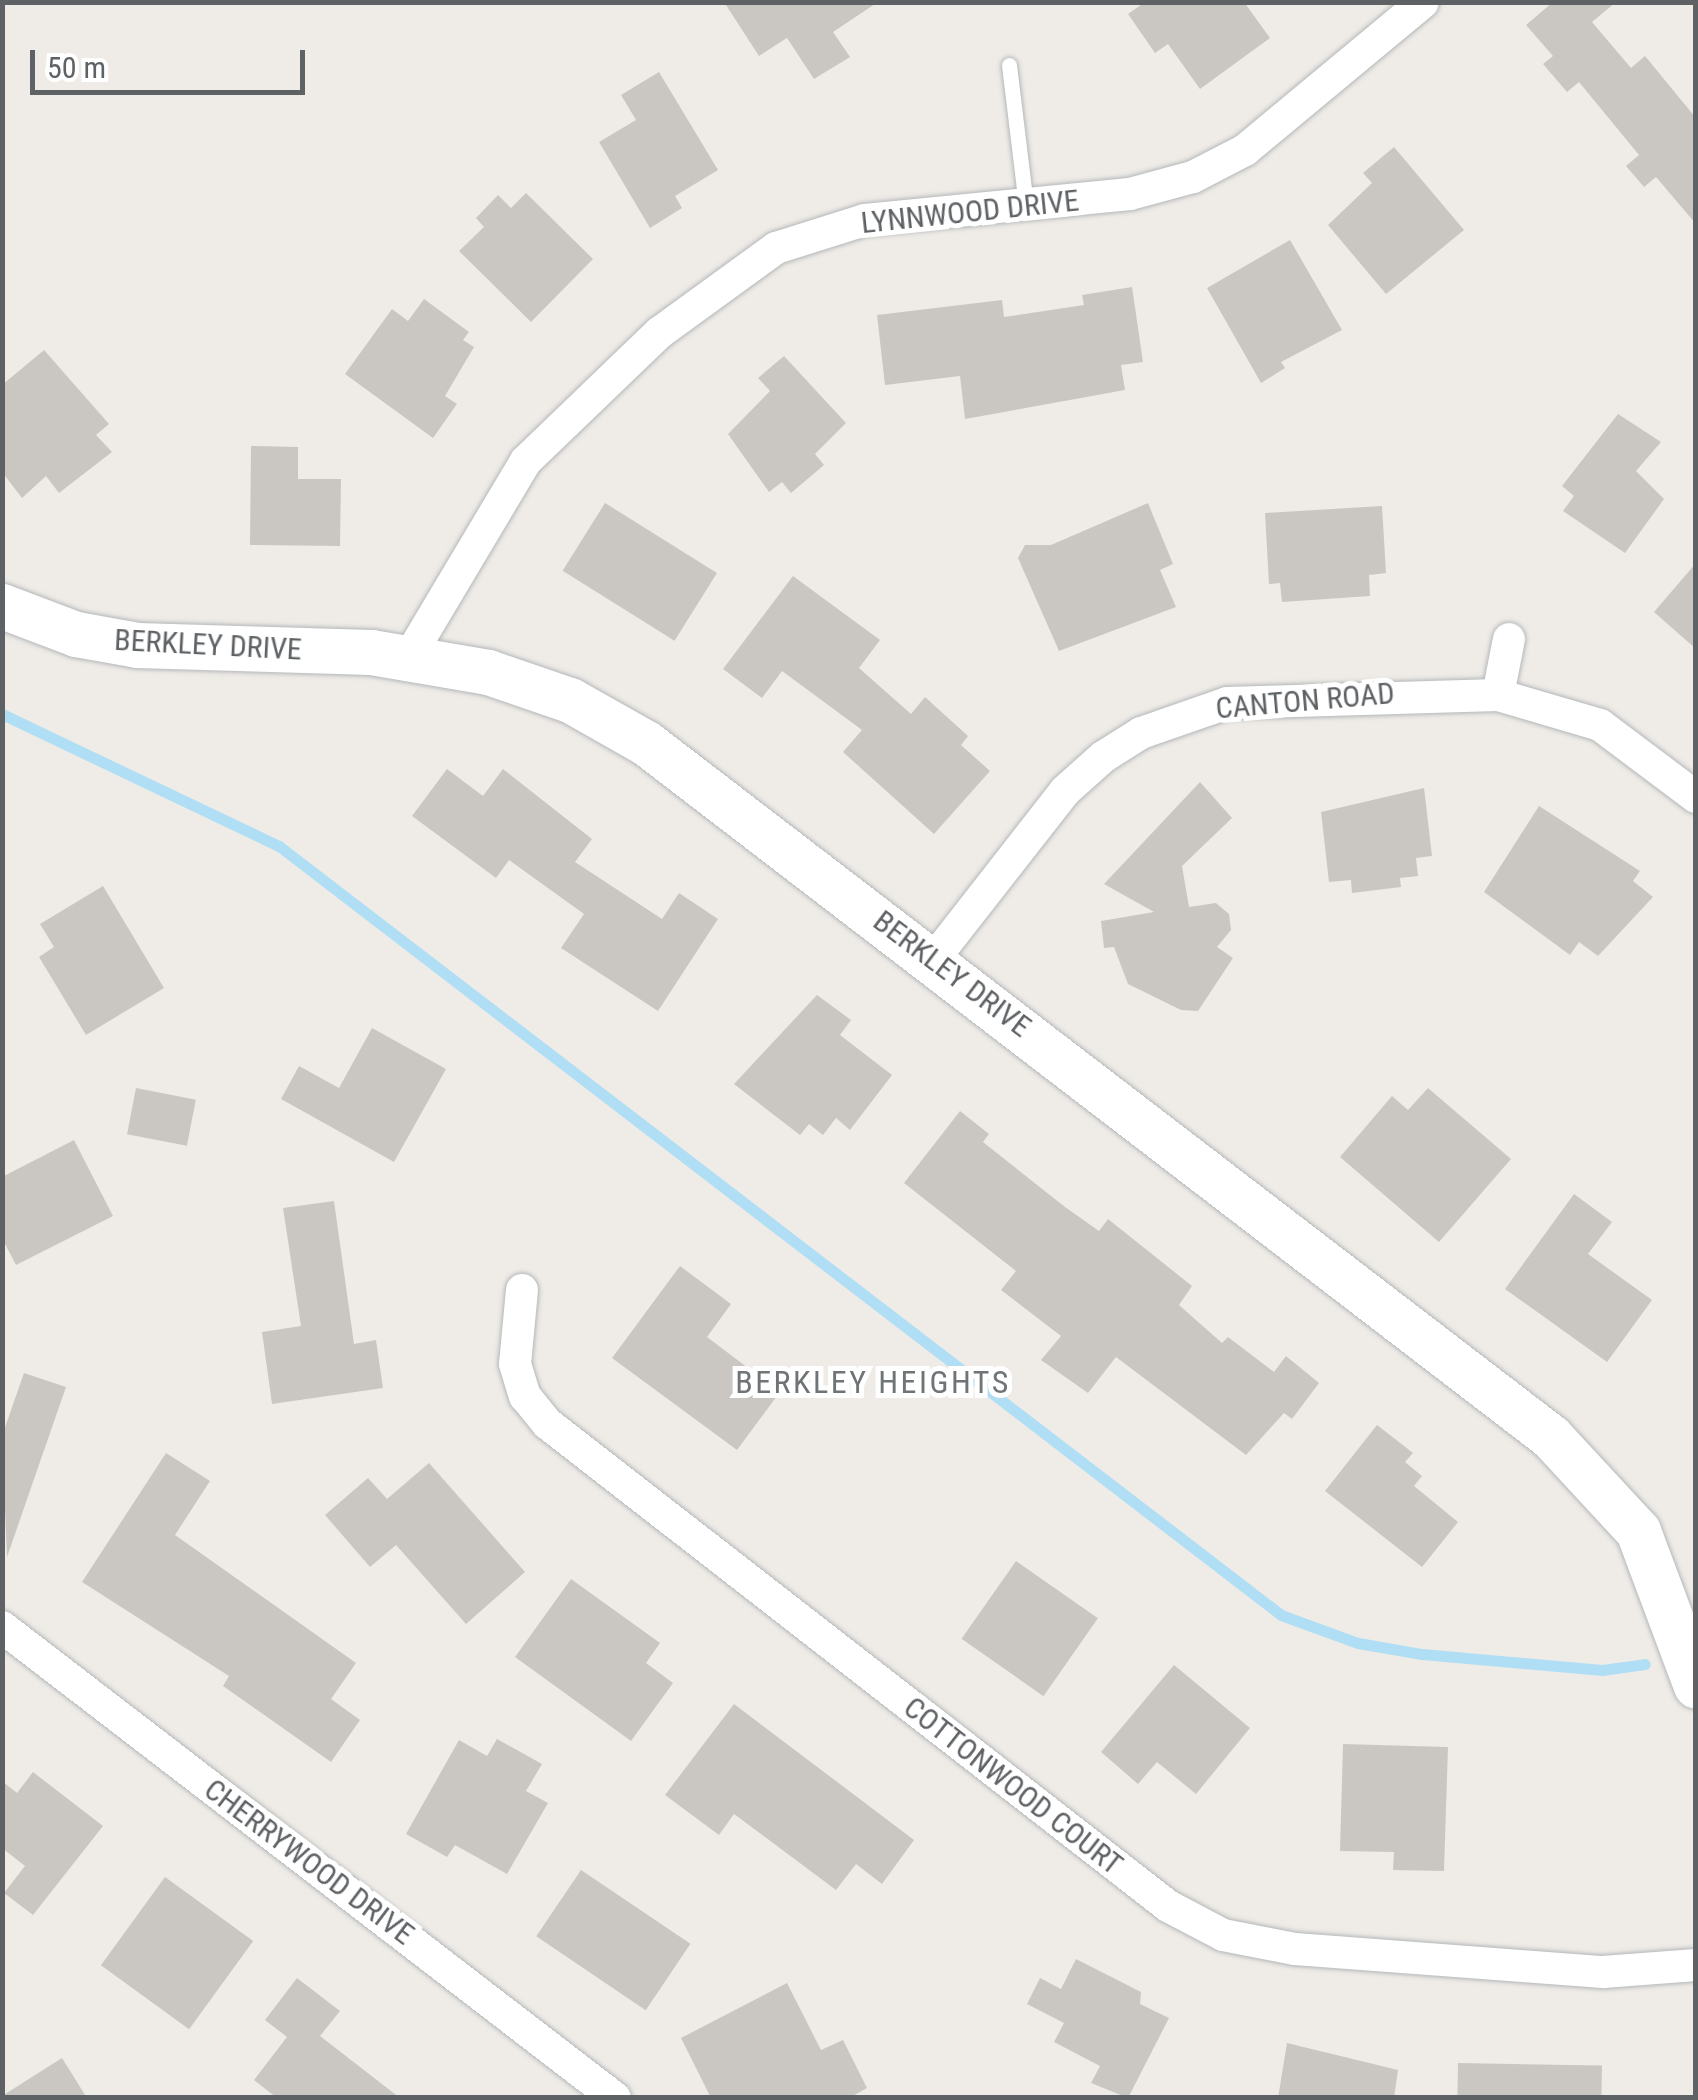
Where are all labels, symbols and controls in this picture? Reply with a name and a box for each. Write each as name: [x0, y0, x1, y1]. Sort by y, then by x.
scale bar: [35, 30, 310, 92]
text: 50 m: [47, 50, 106, 85]
street label: LYNNWOOD DRIVE: [859, 183, 1081, 241]
street label: BERKLEY DRIVE: [113, 622, 303, 668]
street label: CANTON ROAD: [1214, 675, 1396, 727]
street label: BERKLEY DRIVE: [866, 903, 1038, 1045]
district label: BERKLEY HEIGHTS: [735, 1363, 1011, 1401]
street label: COTTONWOOD COURT: [897, 1689, 1129, 1883]
street label: CHERRYWOOD DRIVE: [197, 1772, 421, 1952]

